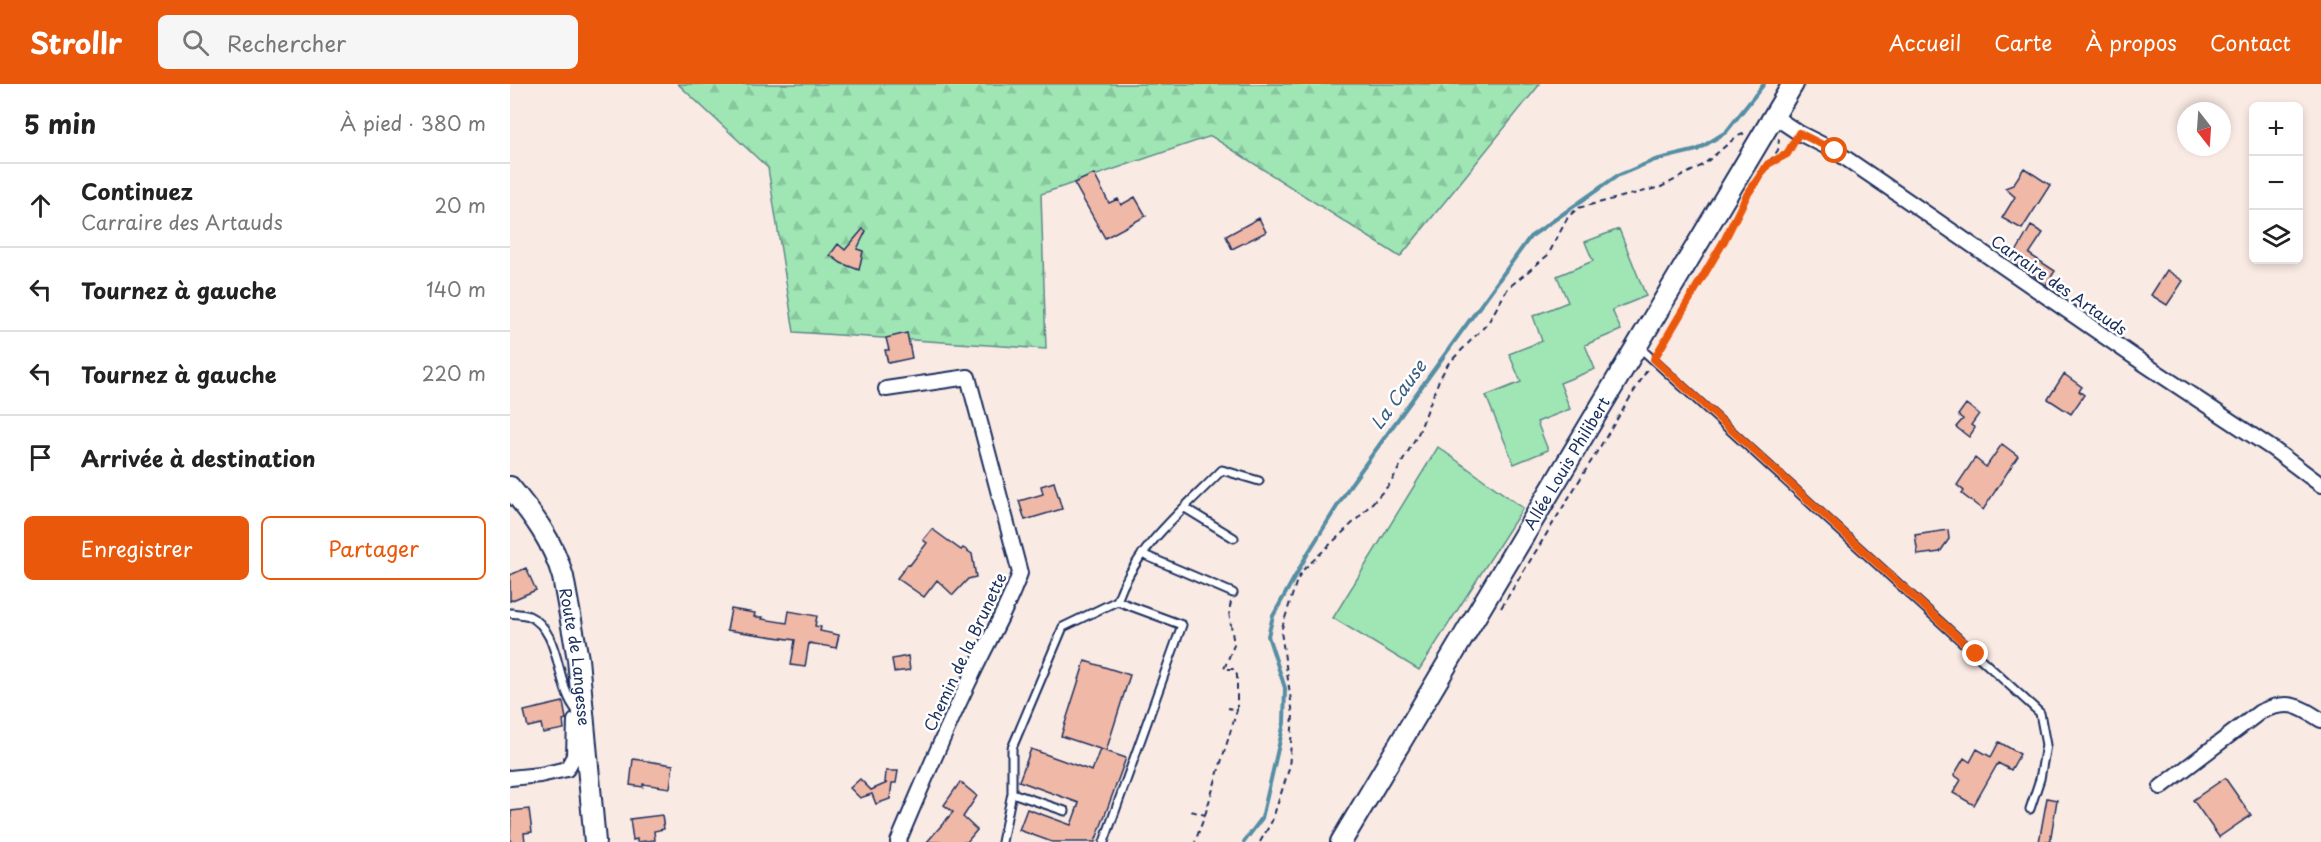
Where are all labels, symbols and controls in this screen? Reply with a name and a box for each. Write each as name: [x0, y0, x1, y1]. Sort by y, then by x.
search box: [158, 15, 578, 69]
text: Strollr: [30, 21, 122, 64]
icon: search: [179, 26, 212, 59]
text: Rechercher: [227, 26, 346, 59]
text: Accueil: [1889, 26, 1961, 58]
text: Carte: [1994, 26, 2052, 58]
text: À propos: [2085, 26, 2177, 58]
text: Contact: [2210, 26, 2291, 58]
north arrow: [2177, 102, 2231, 156]
map controls: [2249, 102, 2303, 264]
button: +: [2249, 102, 2303, 156]
text: 5 min: [24, 104, 96, 143]
text: À pied · 380 m: [340, 108, 486, 138]
route start: [1821, 137, 1847, 163]
button: −: [2249, 156, 2303, 210]
text: Continuez: [81, 174, 193, 207]
icon: ahead: [24, 189, 57, 222]
text: 20 m: [434, 190, 486, 220]
text: Carraire des Artauds: [81, 207, 283, 237]
button: layers: [2249, 210, 2303, 264]
street label: Carraire des Artauds: [1987, 228, 2133, 340]
icon: left: [24, 273, 57, 306]
text: Tournez à gauche: [81, 273, 277, 306]
text: 140 m: [426, 274, 486, 304]
water label: La Cause: [1363, 353, 1433, 434]
icon: left: [24, 357, 57, 390]
text: Tournez à gauche: [81, 357, 277, 390]
text: 220 m: [422, 358, 486, 388]
street label: Allée Louis Philibert: [1517, 391, 1615, 534]
icon: arrive: [24, 441, 57, 474]
text: Arrivée à destination: [81, 441, 315, 474]
button: Enregistrer: [24, 516, 249, 580]
button: Partager: [261, 516, 486, 580]
street label: Chemin de la Brunette: [917, 568, 1011, 735]
street label: Route de Langesse: [554, 586, 597, 727]
route end: [1962, 640, 1988, 666]

